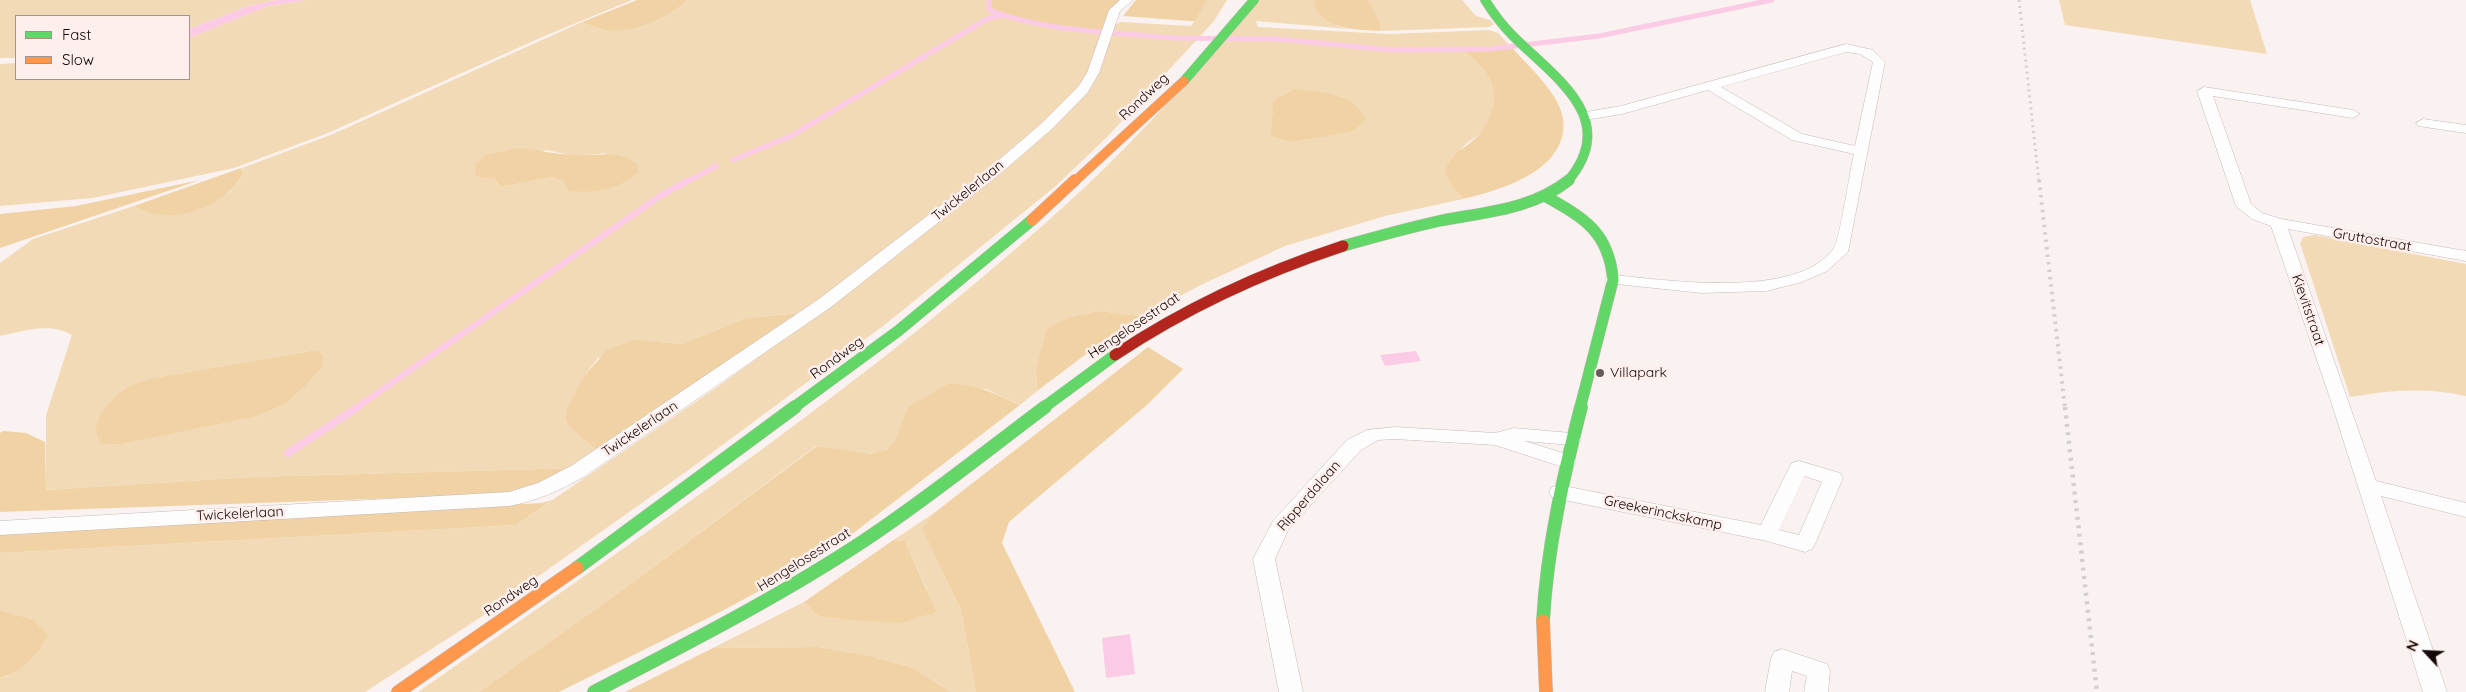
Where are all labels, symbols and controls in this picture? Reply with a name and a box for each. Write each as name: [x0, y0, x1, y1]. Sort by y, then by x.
legend: [15, 15, 190, 80]
text: Fast: [62, 25, 91, 44]
text: Slow: [62, 50, 94, 69]
street label: Rondweg: [1116, 70, 1172, 124]
street label: Twickelerlaan: [929, 157, 1007, 225]
street label: Gruttostraat: [2331, 225, 2413, 255]
street label: Kievitstraat: [2288, 272, 2328, 348]
street label: Hengelosestraat: [1085, 289, 1183, 363]
street label: Rondweg: [807, 333, 867, 383]
place label: Villapark: [1610, 365, 1667, 381]
marker: Villapark: [1594, 367, 1606, 379]
street label: Twickelerlaan: [599, 398, 681, 460]
street label: Ripperdalaan: [1274, 457, 1344, 535]
street label: Greekerinckskamp: [1602, 492, 1724, 534]
street label: Twickelerlaan: [196, 503, 284, 525]
street label: Hengelosestraat: [754, 525, 854, 595]
street label: Rondweg: [481, 572, 541, 620]
north arrow: [2401, 627, 2451, 677]
text: N: [2402, 637, 2423, 654]

